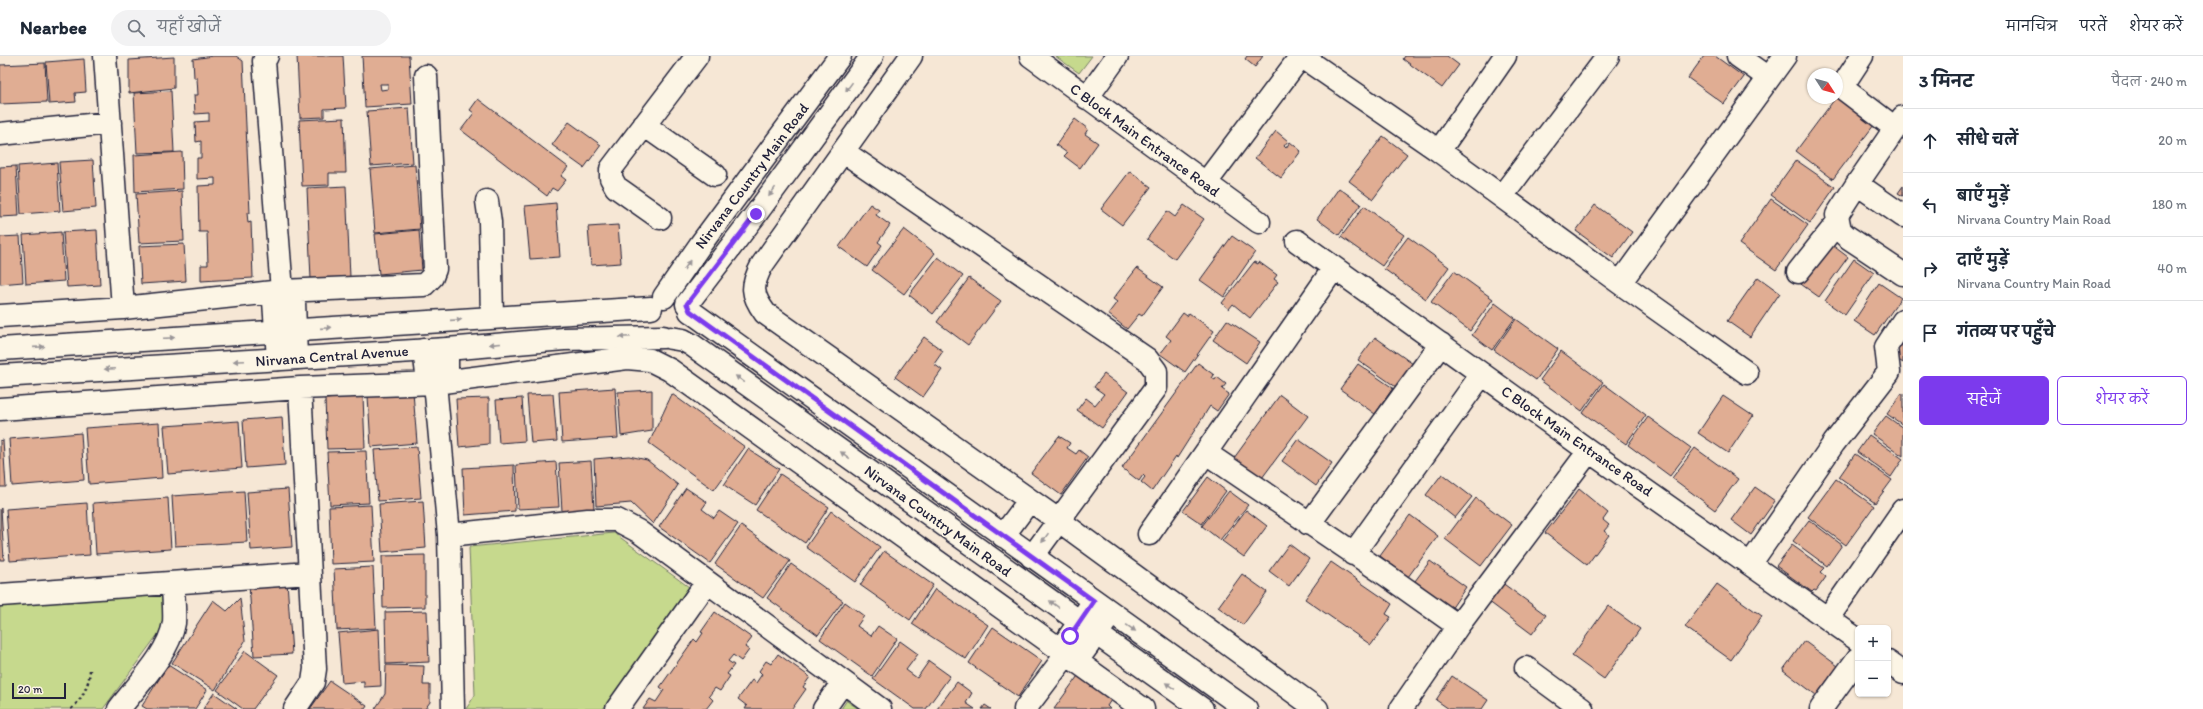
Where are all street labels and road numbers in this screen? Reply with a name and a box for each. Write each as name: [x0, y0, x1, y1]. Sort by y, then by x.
street label: C Block Main Entrance Road: [1066, 79, 1224, 201]
street label: Nirvana Country Main Road: [691, 100, 813, 252]
street label: Nirvana Central Avenue: [255, 342, 409, 370]
street label: C Block Main Entrance Road: [1498, 382, 1657, 501]
street label: Nirvana Country Main Road: [861, 462, 1015, 580]

